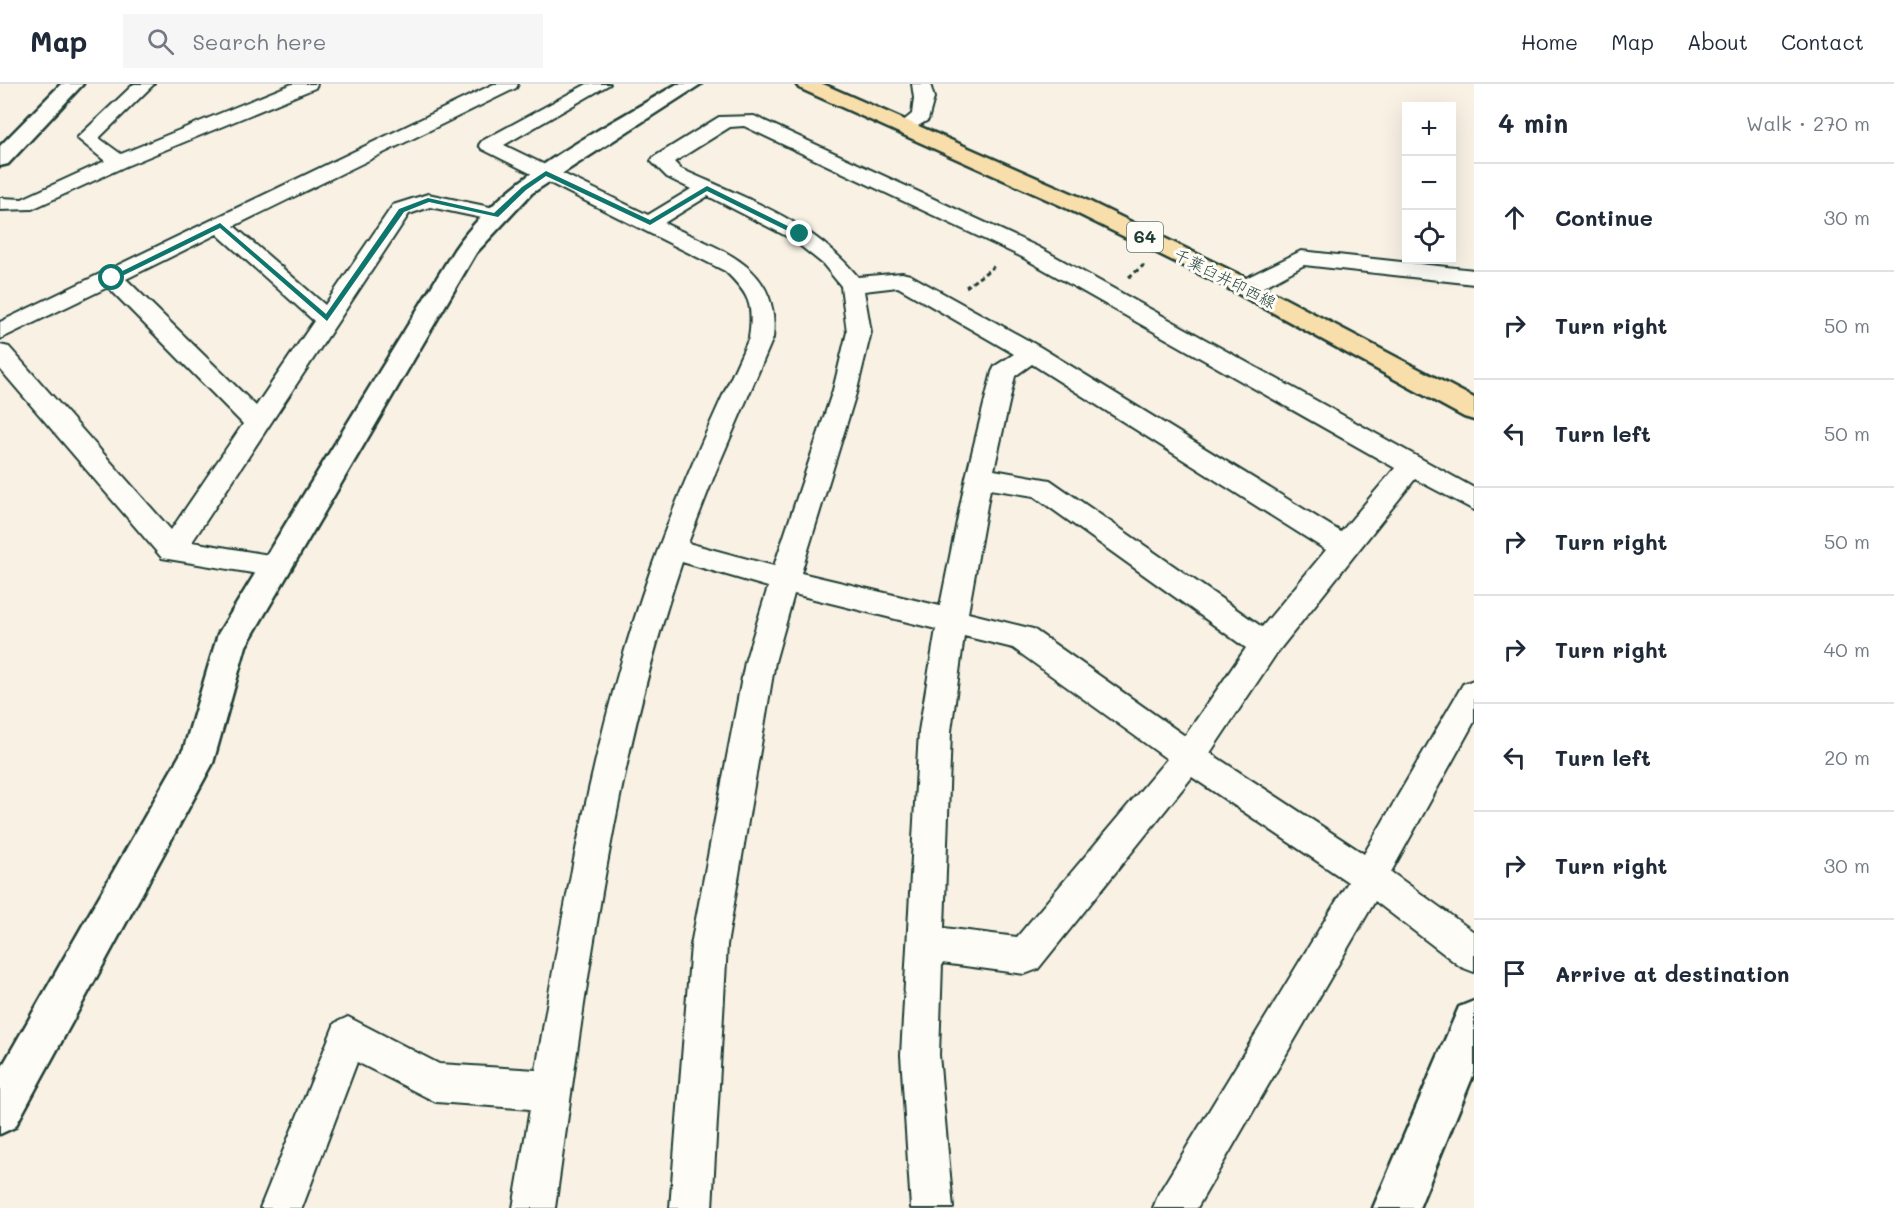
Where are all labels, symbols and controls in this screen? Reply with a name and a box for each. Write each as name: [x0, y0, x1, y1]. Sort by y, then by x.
search box: [123, 14, 543, 68]
text: Map: [30, 23, 87, 59]
icon: search: [144, 25, 177, 58]
text: Search here: [192, 27, 326, 56]
text: Home: [1521, 28, 1578, 55]
text: Map: [1611, 28, 1654, 55]
text: About: [1687, 28, 1748, 55]
text: Contact: [1781, 28, 1864, 55]
map controls: [1402, 102, 1456, 264]
button: +: [1402, 102, 1456, 156]
text: 4 min: [1498, 106, 1568, 140]
text: Walk · 270 m: [1746, 110, 1870, 136]
button: −: [1402, 156, 1456, 210]
icon: ahead: [1498, 201, 1531, 234]
text: Continue: [1555, 203, 1653, 232]
text: 30 m: [1824, 204, 1870, 230]
button: locate: [1402, 210, 1456, 264]
route end: [786, 220, 812, 246]
road number: 64: [1127, 222, 1163, 252]
street label: 千葉臼井印西線: [1171, 243, 1280, 312]
route start: [98, 264, 124, 290]
icon: right: [1498, 309, 1531, 342]
text: Turn right: [1555, 311, 1667, 340]
text: 50 m: [1824, 312, 1870, 338]
icon: left: [1498, 417, 1531, 450]
text: Turn left: [1555, 419, 1651, 448]
text: 50 m: [1824, 420, 1870, 446]
icon: right: [1498, 525, 1531, 558]
text: Turn right: [1555, 527, 1667, 556]
text: 50 m: [1824, 528, 1870, 554]
icon: right: [1498, 633, 1531, 666]
text: Turn right: [1555, 635, 1667, 664]
text: 40 m: [1824, 636, 1870, 662]
icon: left: [1498, 741, 1531, 774]
text: Turn left: [1555, 743, 1651, 772]
text: 20 m: [1824, 744, 1870, 770]
icon: right: [1498, 849, 1531, 882]
text: Turn right: [1555, 851, 1667, 880]
text: 30 m: [1824, 852, 1870, 878]
icon: arrive: [1498, 957, 1531, 990]
text: Arrive at destination: [1555, 959, 1790, 988]

